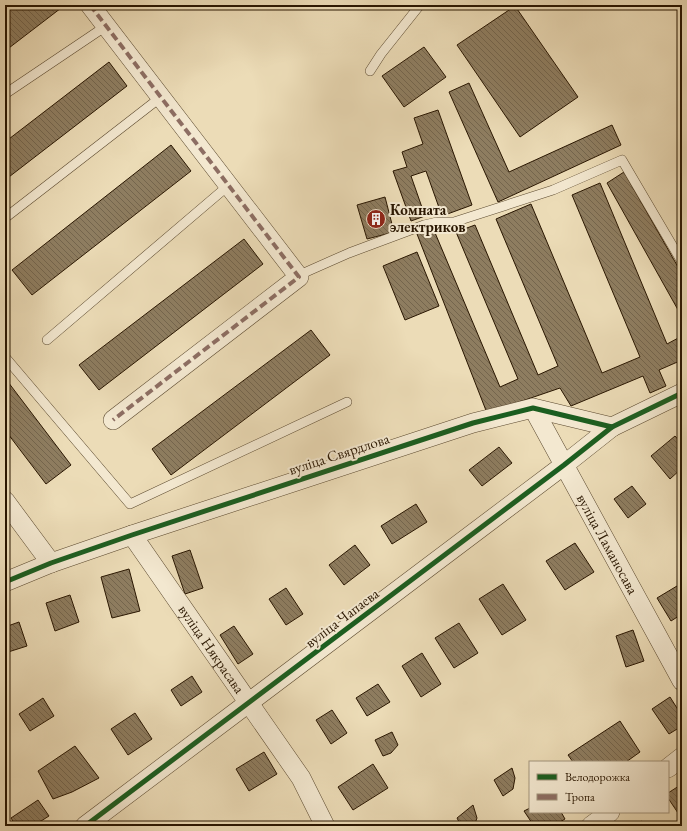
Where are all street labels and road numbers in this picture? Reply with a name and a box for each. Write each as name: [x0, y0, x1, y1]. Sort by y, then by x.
street label: вуліца Свярдлова: [286, 428, 392, 479]
street label: вуліца Ламаносава: [573, 490, 643, 597]
street label: вуліца Чапаева: [301, 584, 382, 652]
street label: вуліца Някрасава: [174, 601, 249, 697]

